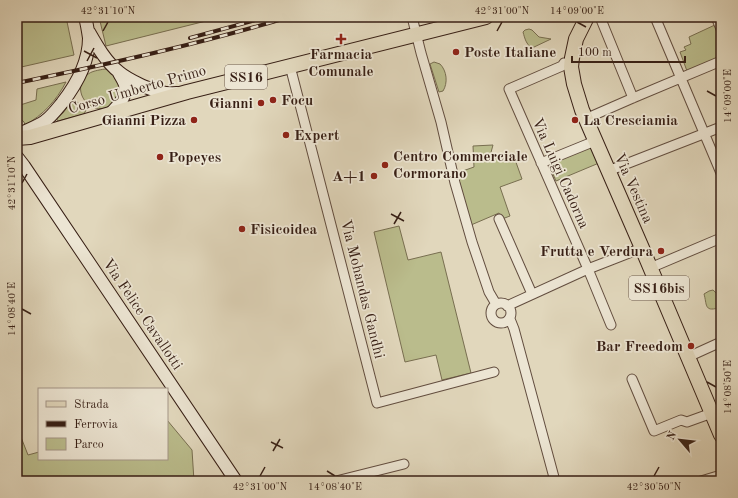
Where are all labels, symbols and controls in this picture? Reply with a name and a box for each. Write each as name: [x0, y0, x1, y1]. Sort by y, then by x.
text: 42°31'10"N: [81, 6, 136, 16]
text: 42°31'00"N: [475, 6, 530, 16]
text: 14°09'00"E: [550, 6, 604, 16]
marker: Farmacia Comunale: [336, 34, 346, 44]
scale bar: [572, 38, 685, 64]
place label: Poste Italiane: [464, 46, 556, 61]
marker: Poste Italiane: [451, 47, 461, 57]
text: 100 m: [578, 47, 612, 59]
place label: Farmacia Comunale: [308, 48, 374, 80]
street label: Corso Umberto Primo: [67, 64, 208, 117]
road number: SS16: [225, 65, 267, 89]
text: 14°09'00"E: [723, 69, 733, 123]
place label: Focu: [281, 94, 313, 109]
marker: Focu: [268, 95, 278, 105]
place label: Gianni: [209, 97, 253, 112]
marker: Gianni: [256, 98, 266, 108]
place label: Gianni Pizza: [101, 114, 186, 129]
place label: La Cresciamia: [583, 114, 678, 129]
marker: Gianni Pizza: [189, 115, 199, 125]
marker: La Cresciamia: [570, 115, 580, 125]
street label: Via Luigi Cadorna: [528, 116, 591, 232]
place label: Expert: [294, 129, 340, 144]
marker: Expert: [281, 130, 291, 140]
place label: Centro Commerciale Cormorano: [393, 150, 528, 182]
place label: Popeyes: [168, 151, 221, 166]
street label: Via Vestina: [611, 151, 655, 226]
marker: Popeyes: [155, 152, 165, 162]
text: 42°31'10"N: [7, 155, 17, 210]
marker: Centro Commerciale Cormorano: [380, 160, 390, 170]
place label: A+1: [332, 170, 366, 185]
marker: A+1: [369, 171, 379, 181]
street label: Via Mohandas Gandhi: [337, 218, 386, 360]
place label: Fisicoidea: [250, 223, 318, 238]
marker: Fisicoidea: [237, 224, 247, 234]
place label: Frutta e Verdura: [540, 245, 653, 260]
marker: Frutta e Verdura: [656, 246, 666, 256]
street label: Via Felice Cavallotti: [99, 257, 184, 373]
road number: SS16bis: [629, 276, 689, 300]
text: 14°08'40"E: [7, 282, 17, 336]
place label: Bar Freedom: [596, 340, 683, 355]
marker: Bar Freedom: [686, 341, 696, 351]
text: 14°08'50"E: [723, 360, 733, 414]
legend: [38, 388, 168, 460]
text: Strada: [74, 399, 109, 411]
text: Ferrovia: [74, 419, 118, 431]
north arrow: [660, 420, 700, 460]
text: N: [666, 429, 680, 442]
text: Parco: [74, 439, 104, 451]
text: 42°31'00"N: [233, 482, 288, 492]
text: 14°08'40"E: [308, 482, 362, 492]
text: 42°30'50"N: [627, 482, 682, 492]

